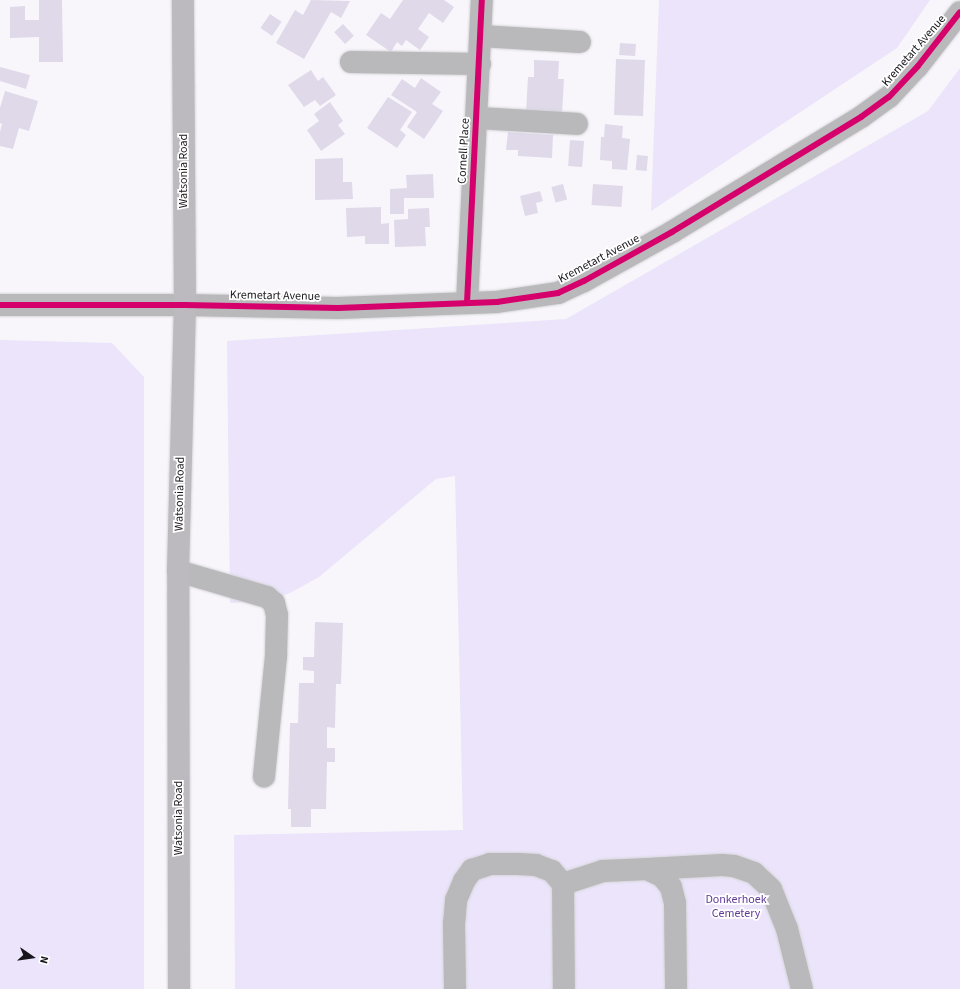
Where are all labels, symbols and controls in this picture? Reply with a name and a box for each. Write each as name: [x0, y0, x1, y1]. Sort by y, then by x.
street label: Kremetart Avenue: [879, 12, 949, 90]
street label: Cornell Place: [455, 118, 473, 184]
street label: Watsonia Road: [177, 134, 191, 208]
street label: Kremetart Avenue: [556, 231, 642, 287]
street label: Kremetart Avenue: [230, 288, 320, 304]
street label: Watsonia Road: [172, 457, 188, 531]
street label: Watsonia Road: [172, 781, 186, 855]
park label: Donkerhoek Cemetery: [705, 893, 767, 921]
north arrow: [12, 937, 52, 977]
text: N: [36, 955, 52, 965]

